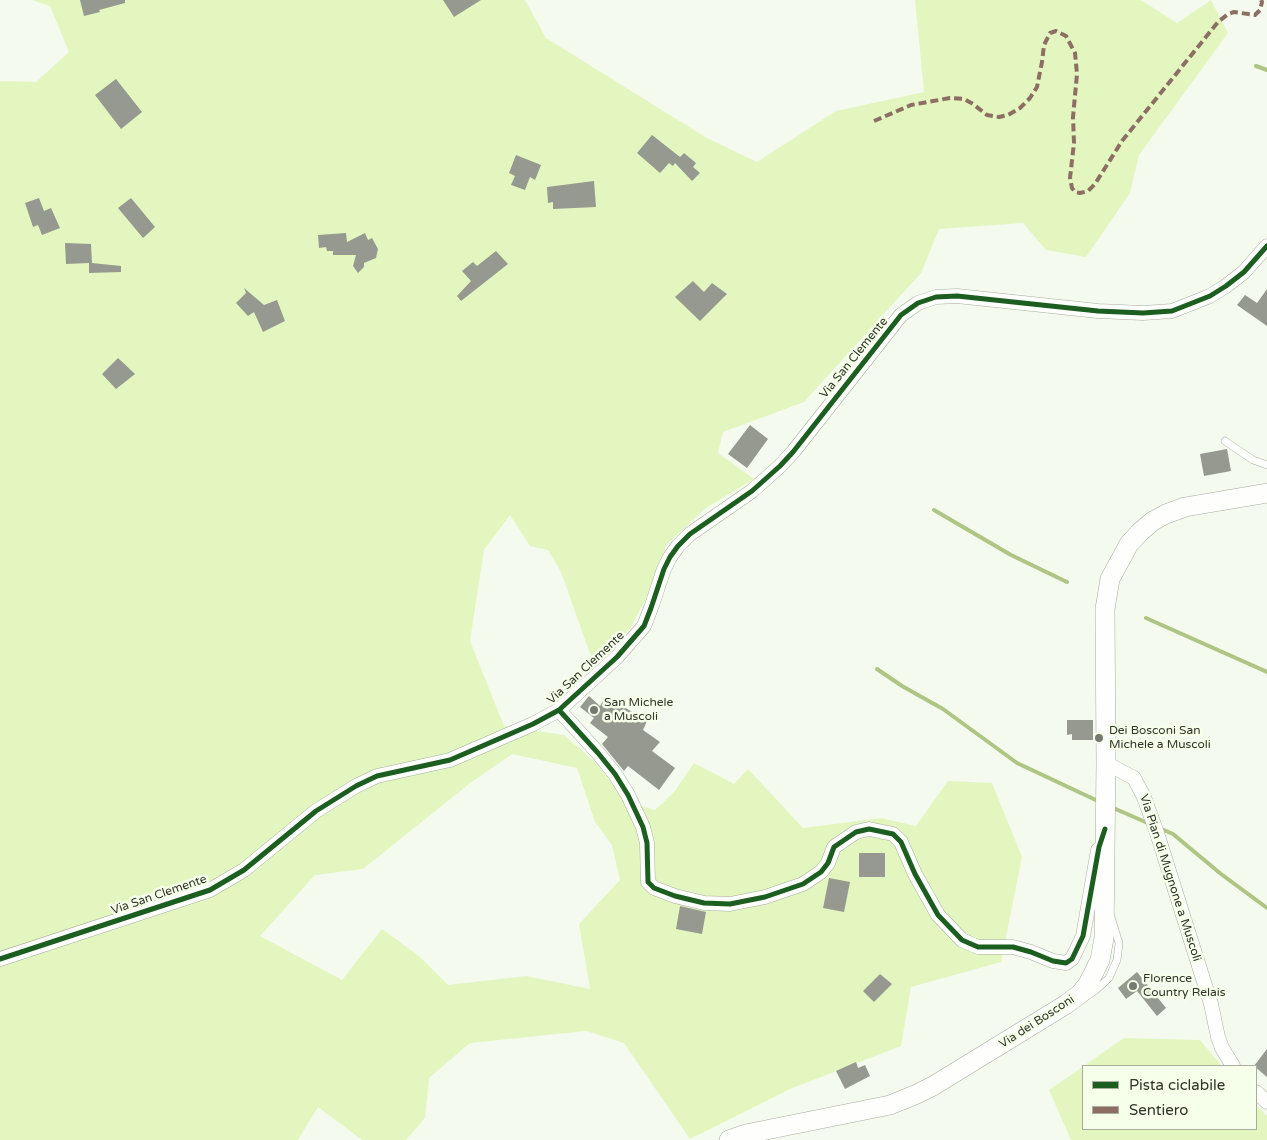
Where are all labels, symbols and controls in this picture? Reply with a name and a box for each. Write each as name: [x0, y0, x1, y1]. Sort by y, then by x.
street label: Via San Clemente: [817, 315, 891, 401]
street label: Via San Clemente: [545, 629, 627, 707]
place label: San Michele a Muscoli: [604, 696, 673, 724]
marker: San Michele a Muscoli: [588, 704, 600, 716]
place label: Dei Bosconi San Michele a Muscoli: [1109, 724, 1211, 752]
marker: Dei Bosconi San Michele a Muscoli: [1093, 732, 1105, 744]
street label: Via Pian di Mugnone a Muscoli: [1136, 793, 1204, 963]
street label: Via San Clemente: [109, 872, 209, 918]
place label: Florence Country Relais: [1143, 972, 1225, 1000]
marker: Florence Country Relais: [1127, 980, 1139, 992]
street label: Via dei Bosconi: [997, 992, 1077, 1052]
legend: [1082, 1065, 1257, 1130]
text: Pista ciclabile: [1129, 1076, 1225, 1094]
text: Sentiero: [1129, 1101, 1188, 1119]

